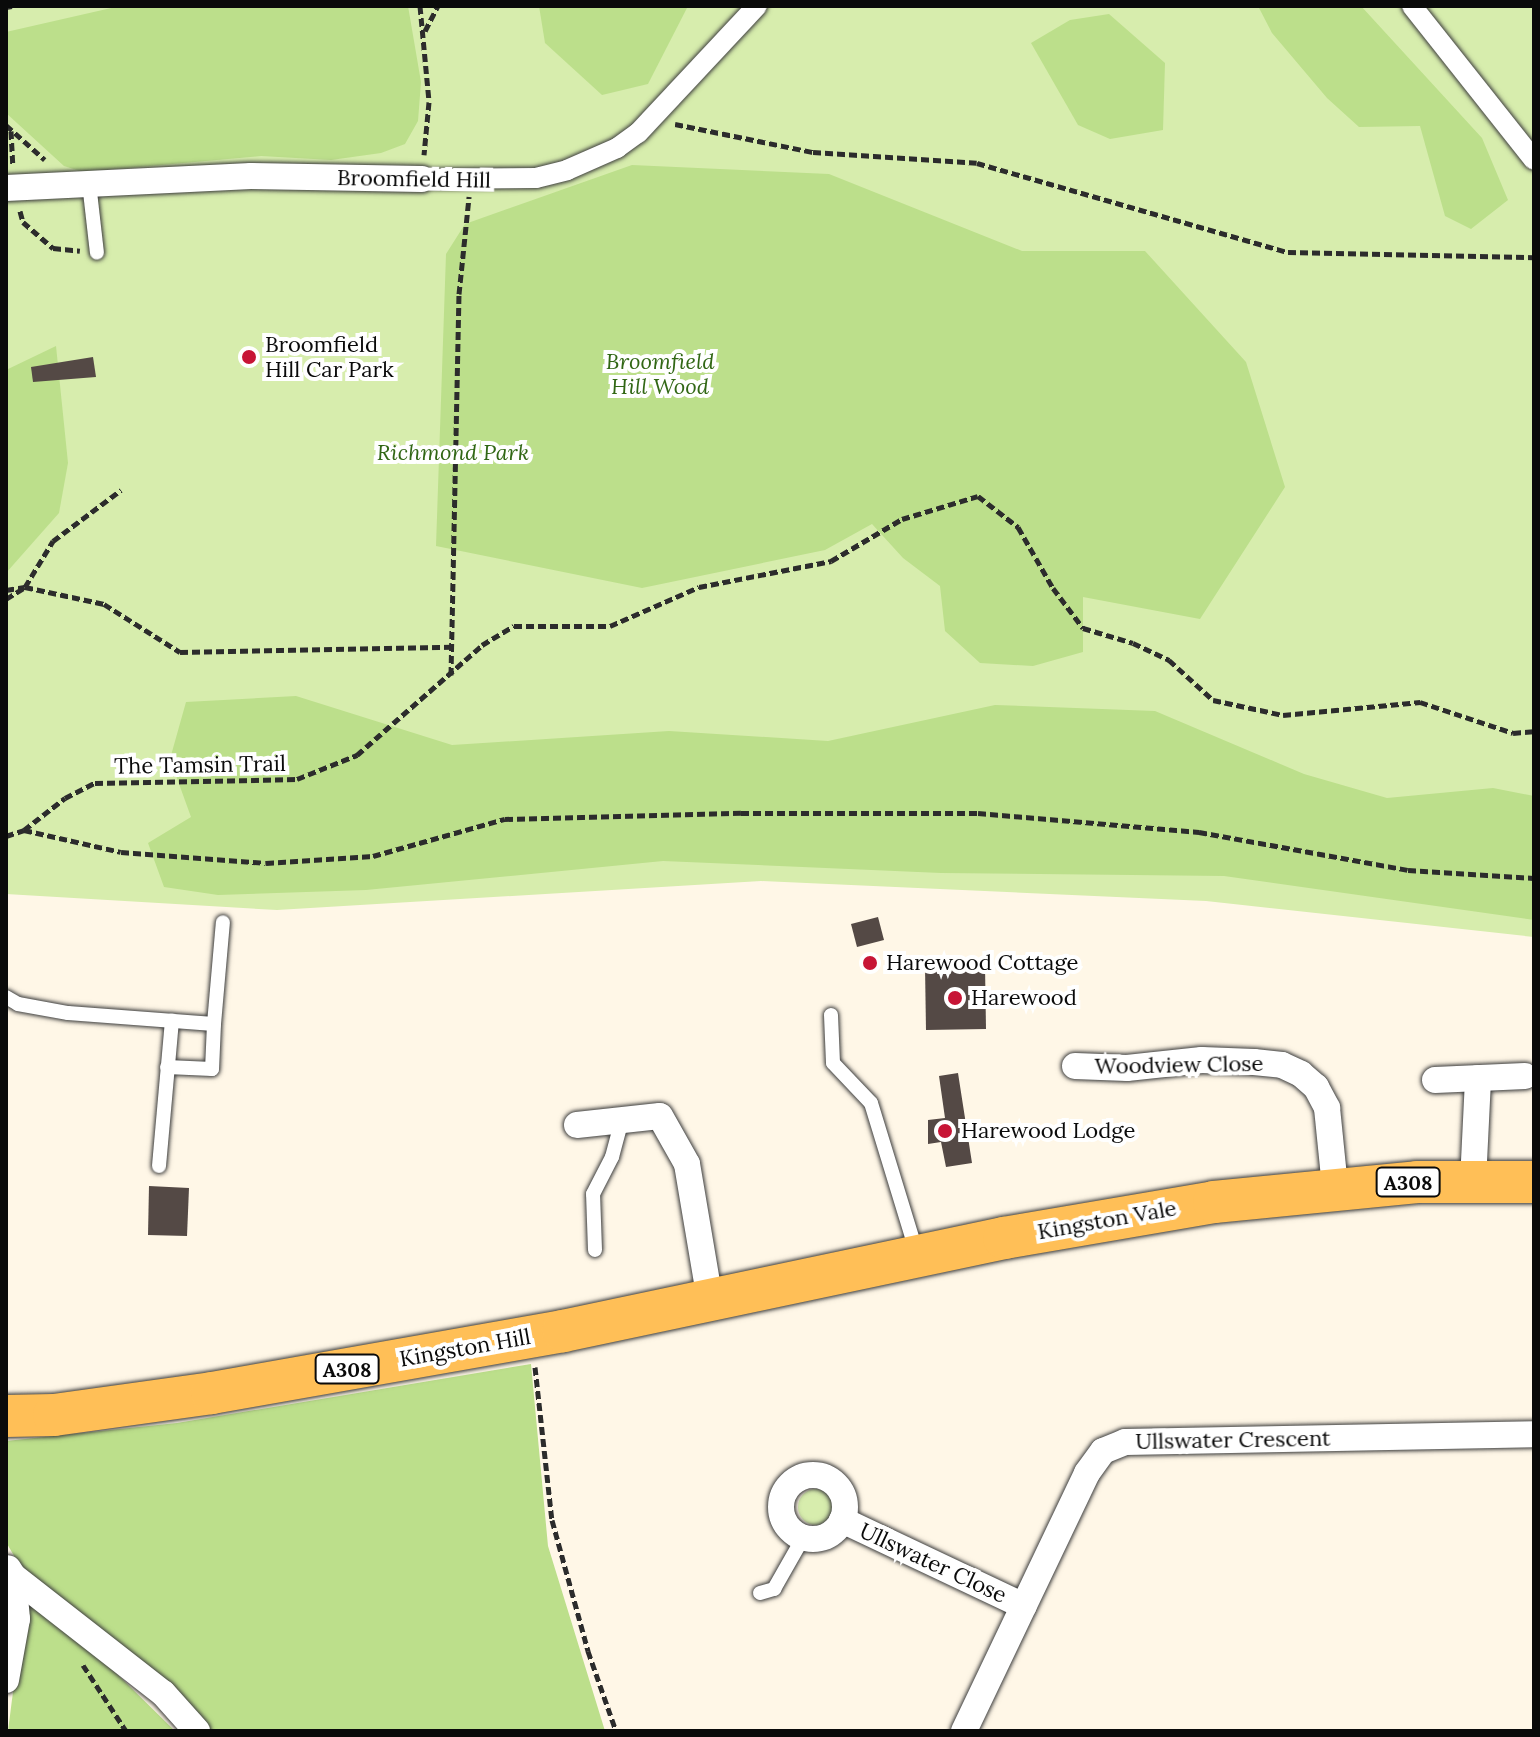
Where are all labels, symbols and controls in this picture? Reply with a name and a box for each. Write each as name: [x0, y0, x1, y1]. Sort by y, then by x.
street label: Broomfield Hill: [337, 164, 491, 194]
place label: Broomfield Hill Car Park: [265, 331, 394, 382]
marker: Broomfield Hill Car Park: [240, 348, 258, 366]
park label: Broomfield Hill Wood: [606, 348, 714, 400]
park label: Richmond Park: [377, 440, 529, 466]
street label: The Tamsin Trail: [114, 750, 286, 780]
place label: Harewood Cottage: [886, 950, 1078, 976]
marker: Harewood Cottage: [861, 954, 879, 972]
place label: Harewood: [971, 985, 1077, 1011]
marker: Harewood: [946, 989, 964, 1007]
street label: Woodview Close: [1094, 1050, 1264, 1080]
place label: Harewood Lodge: [961, 1118, 1135, 1144]
marker: Harewood Lodge: [936, 1122, 954, 1140]
road number: A308: [1374, 1166, 1442, 1198]
street label: Kingston Vale: [1036, 1195, 1178, 1245]
street label: Kingston Hill: [397, 1323, 533, 1373]
road number: A308: [313, 1353, 381, 1385]
street label: Ullswater Crescent: [1135, 1425, 1331, 1455]
street label: Ullswater Close: [855, 1517, 1011, 1609]

